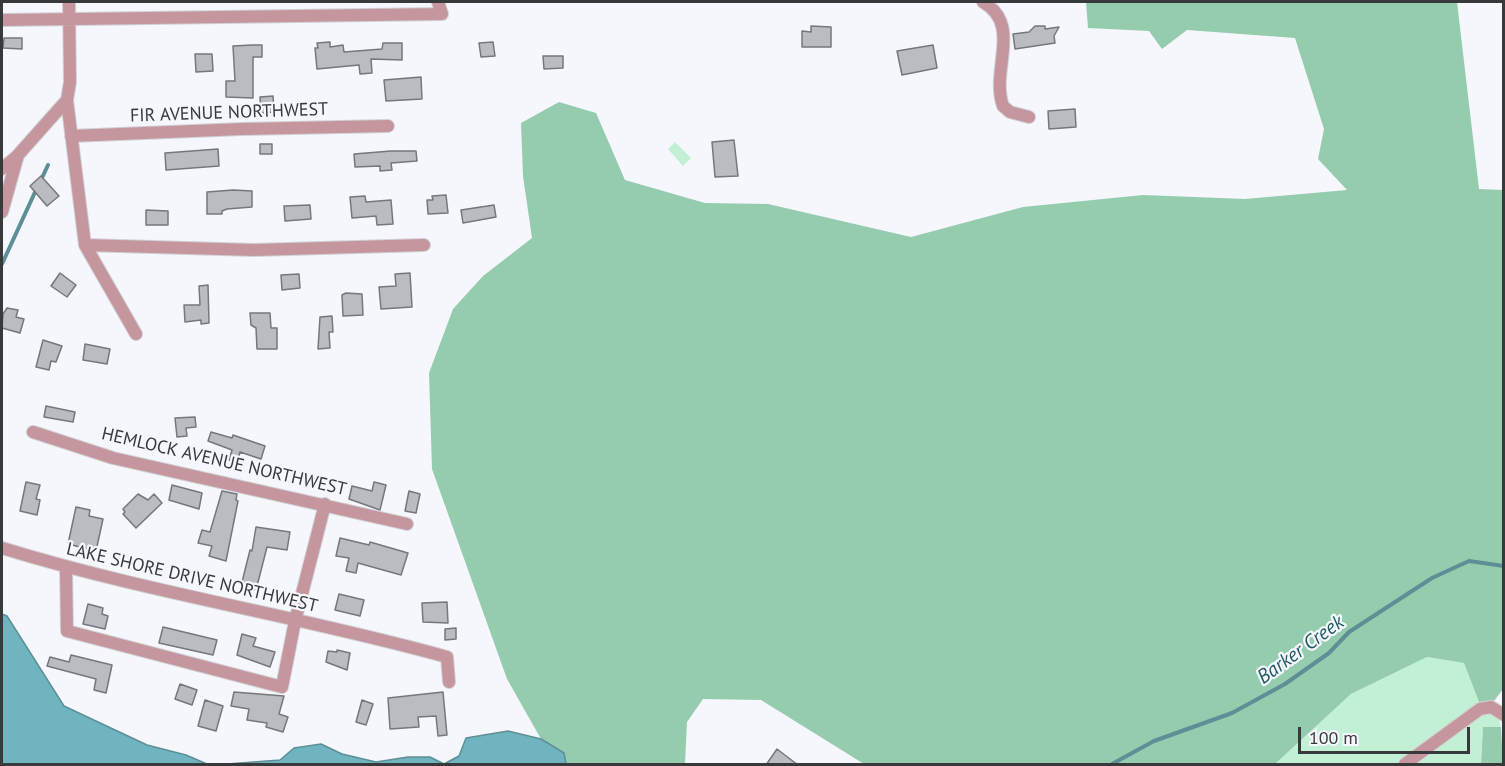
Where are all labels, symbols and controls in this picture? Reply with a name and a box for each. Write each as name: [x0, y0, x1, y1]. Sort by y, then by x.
street label: FIR AVENUE NORTHWEST: [130, 99, 328, 127]
street label: HEMLOCK AVENUE NORTHWEST: [99, 423, 349, 501]
street label: LAKE SHORE DRIVE NORTHWEST: [64, 539, 320, 617]
water label: Barker Creek: [1253, 611, 1349, 689]
scale bar: [1301, 715, 1474, 753]
text: 100 m: [1309, 726, 1358, 749]

